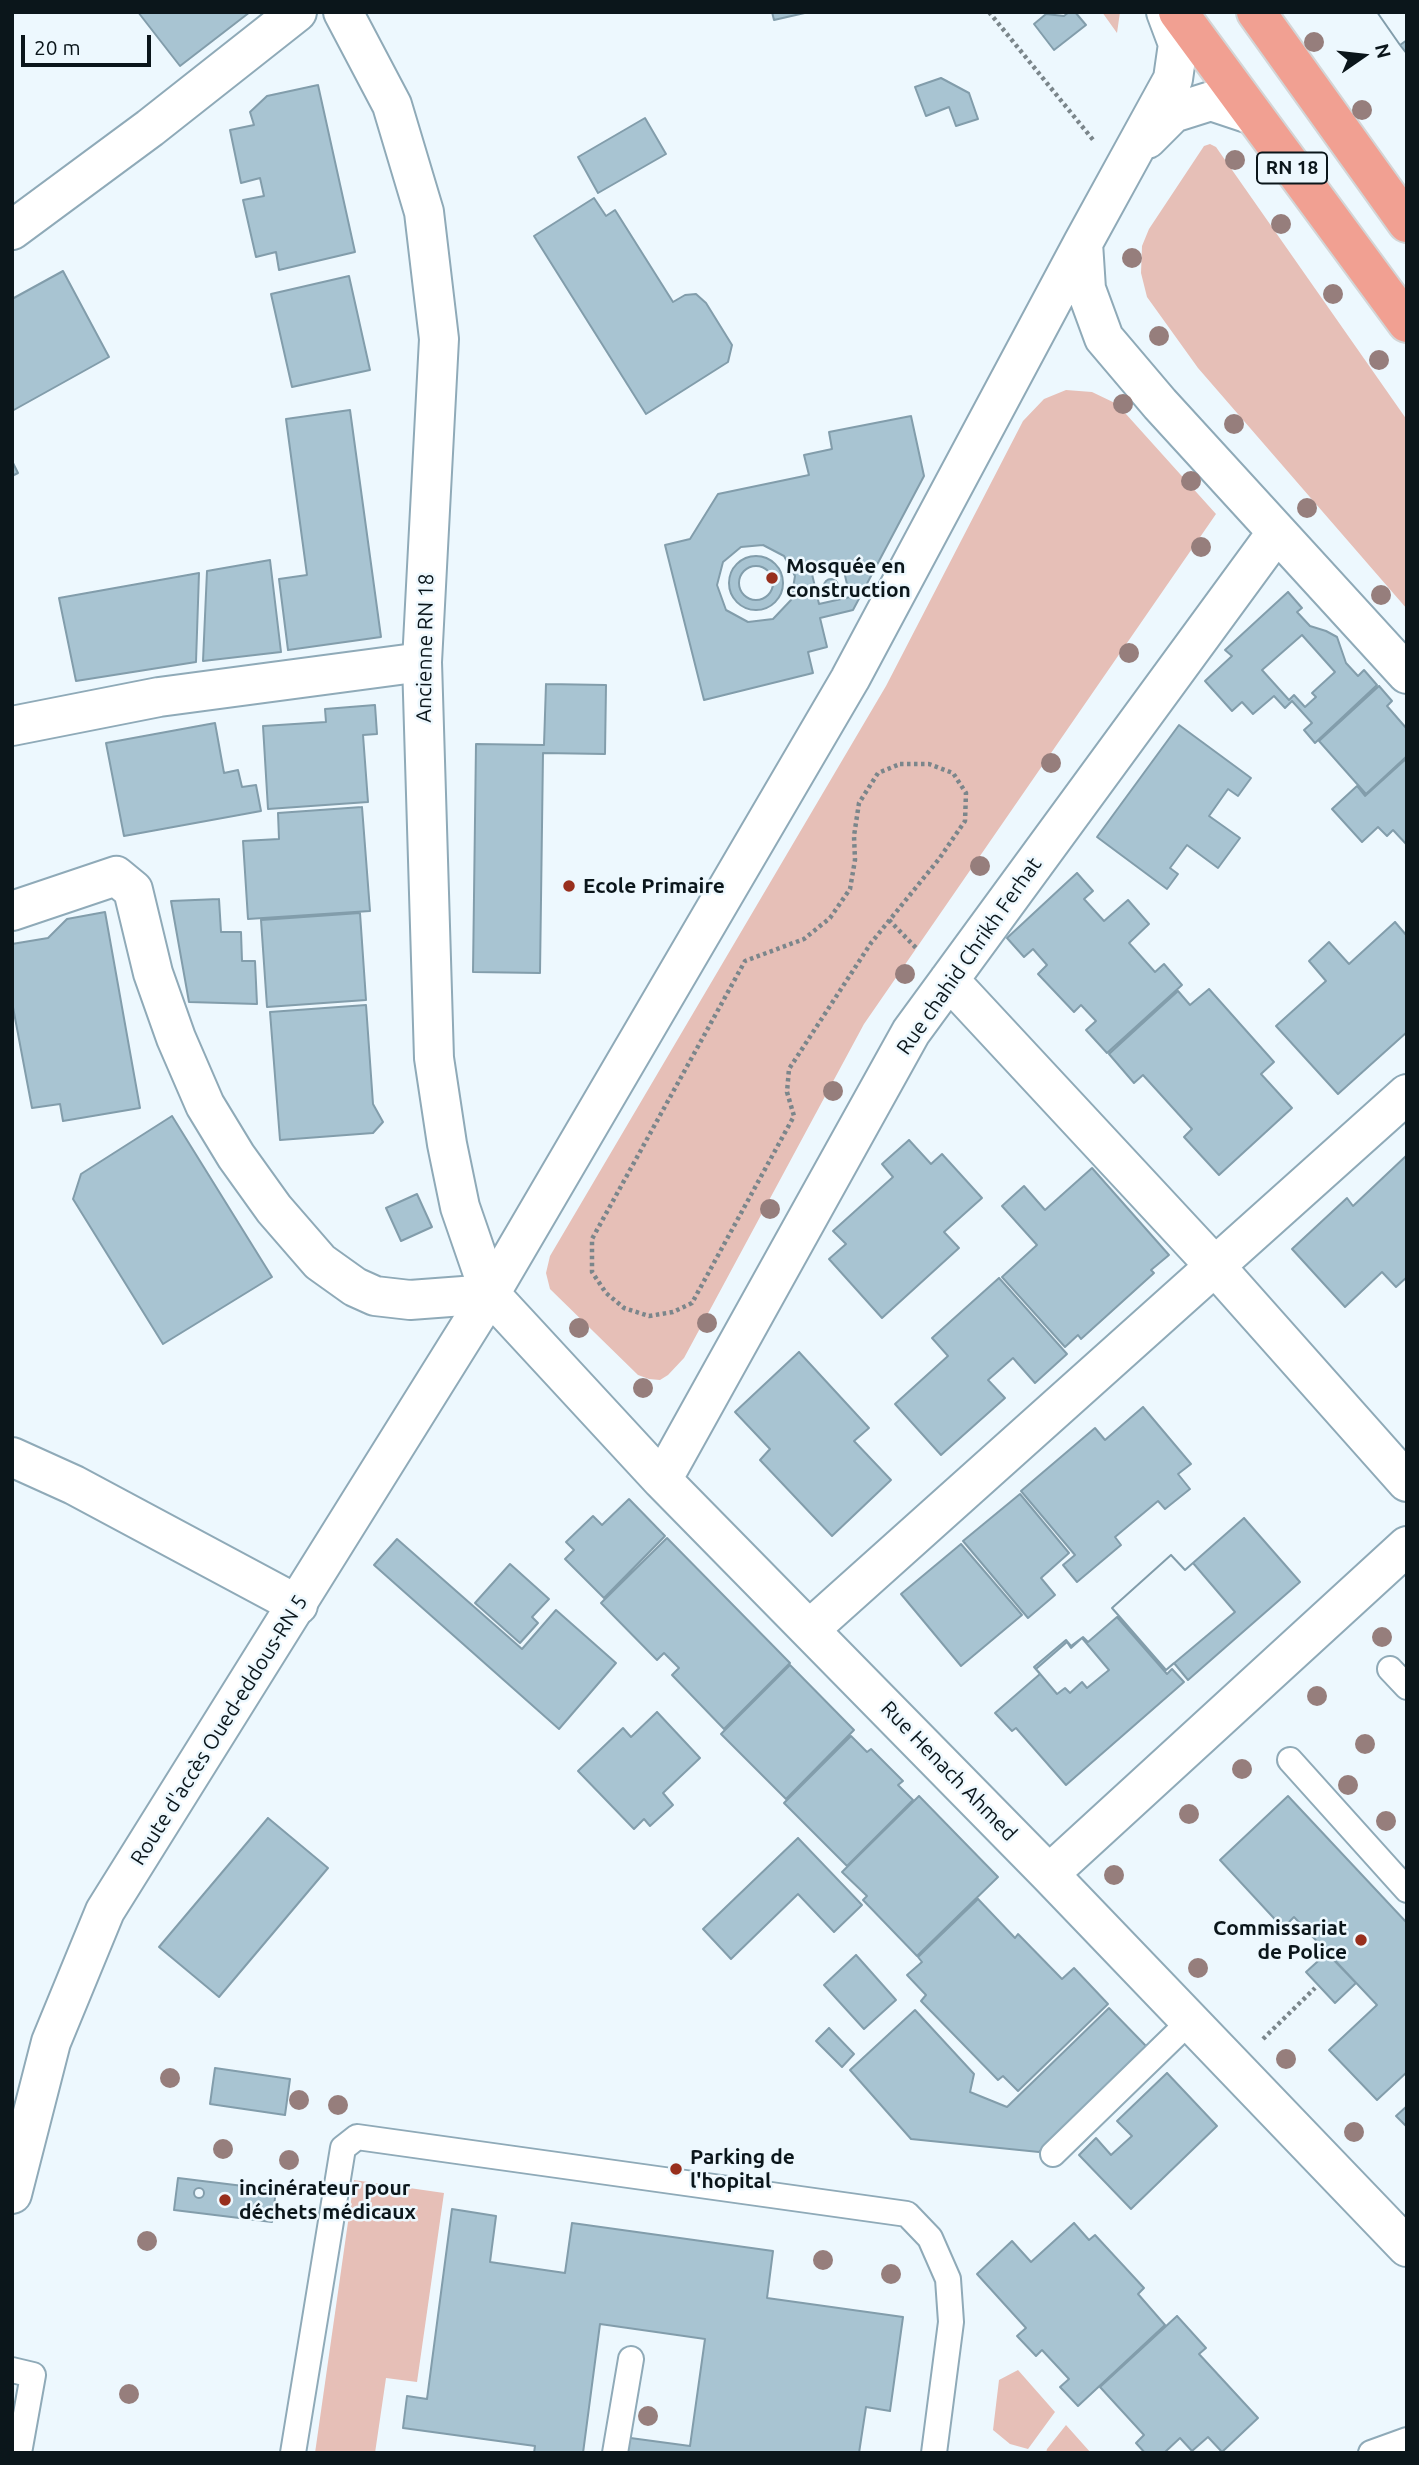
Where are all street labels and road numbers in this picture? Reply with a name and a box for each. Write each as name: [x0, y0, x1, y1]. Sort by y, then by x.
road number: RN 18: [1257, 152, 1327, 184]
street label: Ancienne RN 18: [411, 573, 439, 723]
street label: Rue chahid Chrikh Ferhat: [891, 852, 1047, 1060]
street label: Route d'accès Oued-eddous-RN 5: [125, 1590, 313, 1870]
street label: Rue Henach Ahmed: [876, 1696, 1022, 1846]

